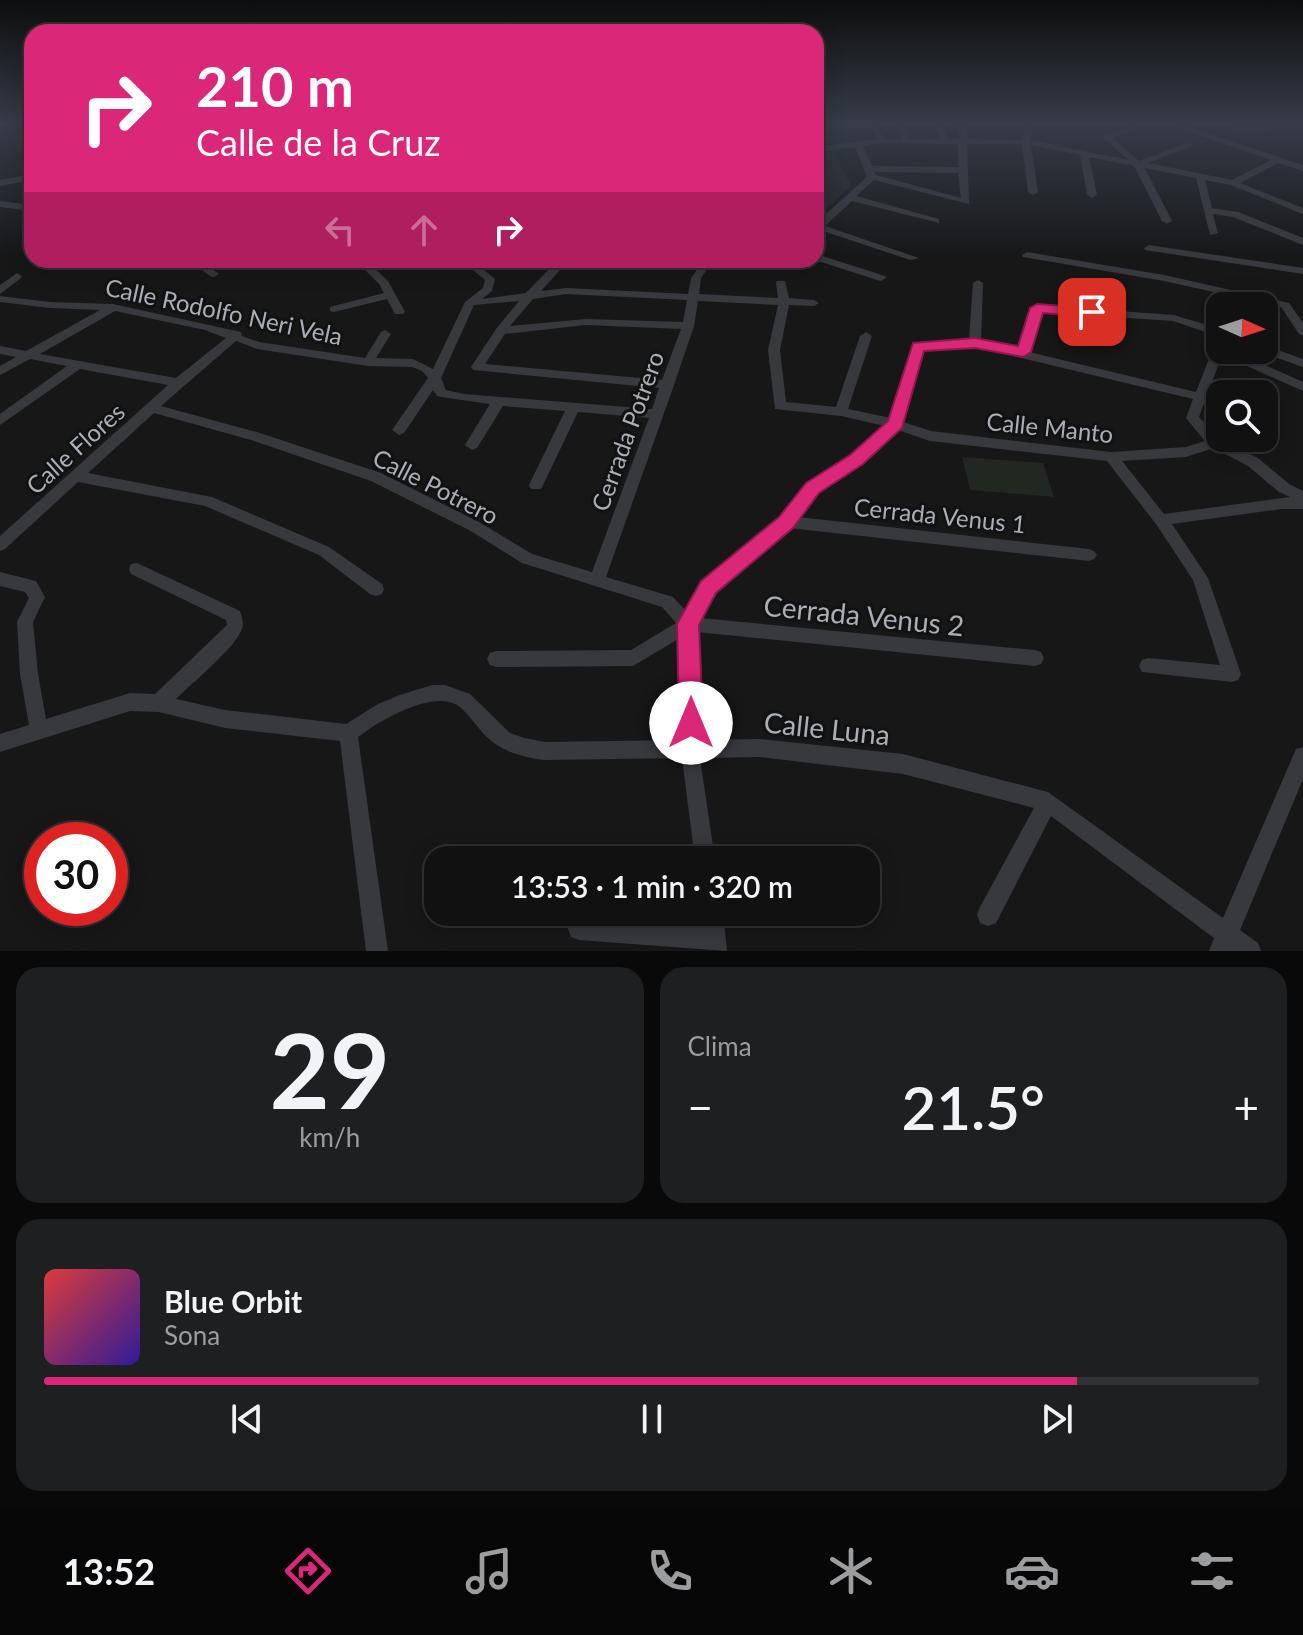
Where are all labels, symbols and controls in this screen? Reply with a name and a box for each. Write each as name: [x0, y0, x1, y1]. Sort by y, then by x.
text: 210 m: [196, 52, 354, 119]
icon: right: [64, 56, 168, 160]
text: Calle de la Cruz: [196, 120, 441, 164]
icon: left: [318, 208, 362, 252]
icon: ahead: [402, 208, 446, 252]
icon: right: [486, 208, 530, 252]
street label: Calle Rodolfo Neri Vela: [103, 272, 345, 350]
pin: [1058, 278, 1126, 346]
icon: arrive: [1070, 290, 1114, 334]
north arrow: [1206, 292, 1278, 364]
map controls: [1206, 292, 1278, 452]
street label: Cerrada Potrero: [585, 347, 669, 515]
button: search: [1206, 380, 1278, 452]
street label: Calle Flores: [20, 396, 130, 500]
street label: Calle Manto: [985, 406, 1115, 448]
street label: Calle Potrero: [369, 442, 503, 530]
street label: Cerrada Venus 1: [853, 492, 1027, 538]
street label: Cerrada Venus 2: [762, 588, 966, 642]
position arrow: [649, 681, 733, 765]
street label: Calle Luna: [762, 704, 892, 752]
speed limit sign: 30: [24, 822, 128, 926]
text: 13:53 · 1 min · 320 m: [511, 868, 793, 904]
text: 29: [269, 1006, 390, 1131]
text: Clima: [688, 1030, 752, 1062]
text: 21.5°: [902, 1071, 1045, 1143]
text: −: [688, 1081, 713, 1133]
text: +: [1233, 1081, 1259, 1133]
text: km/h: [299, 1121, 360, 1153]
text: Blue Orbit: [164, 1283, 302, 1319]
text: Sona: [164, 1319, 220, 1351]
icon: previous: [225, 1397, 269, 1441]
icon: pause: [630, 1397, 674, 1441]
icon: next: [1035, 1397, 1079, 1441]
icon: directions: [280, 1543, 336, 1599]
icon: music: [461, 1543, 517, 1599]
icon: phone: [642, 1543, 698, 1599]
icon: climate: [823, 1543, 879, 1599]
icon: car: [1004, 1543, 1060, 1599]
icon: filters: [1184, 1543, 1240, 1599]
text: 13:52: [62, 1549, 155, 1593]

